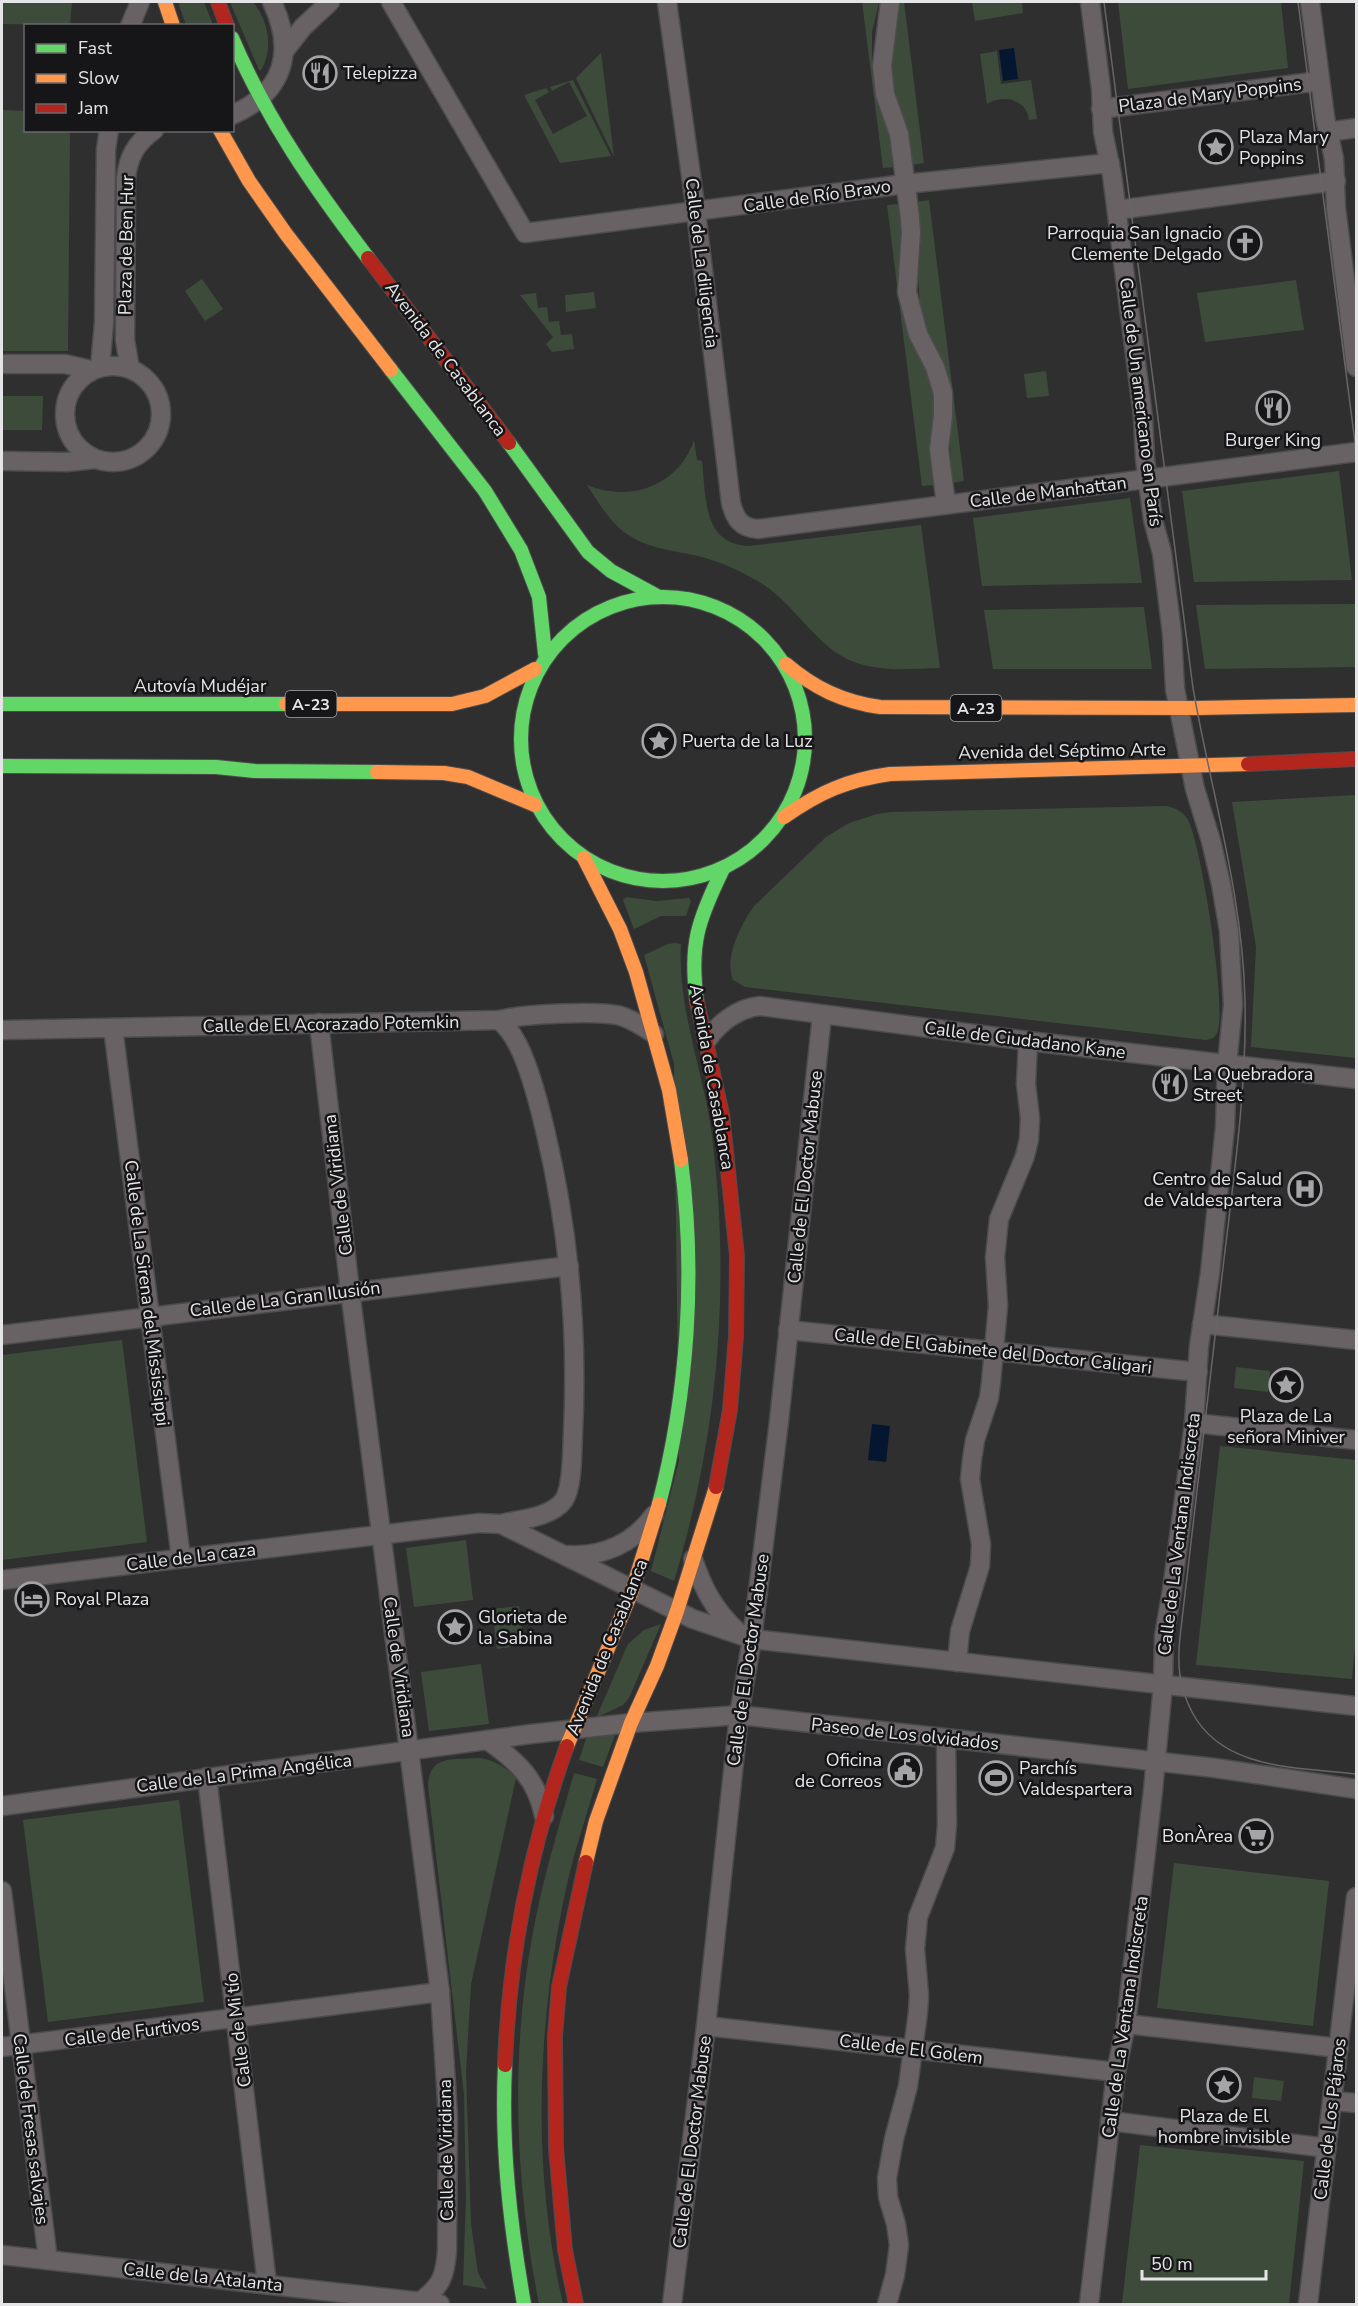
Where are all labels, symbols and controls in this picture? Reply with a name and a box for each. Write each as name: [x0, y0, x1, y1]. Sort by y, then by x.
legend: [24, 24, 234, 132]
text: Fast: [78, 36, 113, 60]
restaurant icon: Telepizza: [302, 55, 338, 91]
place label: Telepizza: [343, 61, 418, 85]
text: Slow: [78, 66, 119, 90]
street label: Plaza de Mary Poppins: [1117, 72, 1303, 118]
text: Jam: [77, 96, 109, 120]
place label: Plaza Mary Poppins: [1239, 125, 1330, 170]
place icon: Plaza Mary Poppins: [1198, 129, 1234, 165]
street label: Plaza de Ben Hur: [113, 174, 139, 315]
street label: Calle de Río Bravo: [742, 174, 892, 218]
street label: Calle de La diligencia: [680, 177, 724, 349]
place label: Parroquia San Ignacio Clemente Delgado: [1047, 221, 1222, 266]
church icon: Parroquia San Ignacio Clemente Delgado: [1227, 225, 1263, 261]
street label: Calle de Un americano en París: [1114, 276, 1168, 528]
street label: Avenida de Casablanca: [380, 277, 512, 441]
restaurant icon: Burger King: [1255, 390, 1291, 426]
place label: Burger King: [1225, 428, 1321, 452]
street label: Calle de Manhattan: [968, 470, 1128, 514]
street label: Autovía Mudéjar: [134, 674, 267, 698]
road number: A-23: [286, 691, 336, 717]
road number: A-23: [950, 695, 1002, 721]
place icon: Puerta de la Luz: [641, 723, 677, 759]
place label: Puerta de la Luz: [682, 729, 813, 753]
street label: Avenida del Séptimo Arte: [958, 737, 1166, 765]
street label: Avenida de Casablanca: [684, 982, 740, 1172]
street label: Calle de El Acorazado Potemkin: [202, 1010, 460, 1038]
street label: Calle de Ciudadano Kane: [923, 1016, 1127, 1064]
place label: La Quebradora Street: [1193, 1062, 1313, 1107]
restaurant icon: La Quebradora Street: [1152, 1066, 1188, 1102]
street label: Calle de El Doctor Mabuse: [782, 1069, 828, 1285]
street label: Calle de Viridiana: [317, 1113, 359, 1257]
street label: Calle de La Sirena del Mississippi: [119, 1159, 175, 1427]
place label: Centro de Salud de Valdespartera: [1144, 1167, 1282, 1212]
hospital icon: Centro de Salud de Valdespartera: [1287, 1171, 1323, 1207]
street label: Calle de La Gran Ilusión: [188, 1275, 382, 1323]
street label: Calle de El Gabinete del Doctor Caligari: [833, 1322, 1153, 1380]
place icon: Plaza de La señora Miniver: [1268, 1367, 1304, 1403]
place label: Plaza de La señora Miniver: [1227, 1404, 1346, 1449]
street label: Calle de La Ventana Indiscreta: [1152, 1411, 1206, 1657]
street label: Calle de La caza: [125, 1537, 257, 1577]
street label: Calle de El Doctor Mabuse: [721, 1552, 775, 1768]
street label: Avenida de Casablanca: [561, 1555, 653, 1739]
hotel icon: Royal Plaza: [14, 1581, 50, 1617]
place label: Royal Plaza: [55, 1587, 149, 1611]
street label: Calle de Viridiana: [377, 1595, 421, 1739]
place label: Glorieta de la Sabina: [478, 1605, 567, 1650]
place icon: Glorieta de la Sabina: [437, 1609, 473, 1645]
street label: Paseo de Los olvidados: [810, 1712, 1000, 1756]
street label: Calle de La Prima Angélica: [135, 1748, 353, 1798]
place label: Oficina de Correos: [795, 1748, 882, 1793]
public building icon: Oficina de Correos: [887, 1752, 923, 1788]
place label: Parchís Valdespartera: [1018, 1756, 1133, 1801]
sports icon: Parchís Valdespartera: [978, 1760, 1014, 1796]
supermarket icon: BonÀrea: [1238, 1818, 1274, 1854]
place label: BonÀrea: [1162, 1824, 1233, 1848]
street label: Calle de La Ventana Indiscreta: [1096, 1894, 1154, 2140]
street label: Calle de Mi tío: [219, 1971, 257, 2089]
street label: Calle de Furtivos: [63, 2012, 201, 2052]
street label: Calle de El Golem: [838, 2028, 984, 2070]
street label: Calle de Fresas salvajes: [7, 2032, 55, 2226]
street label: Calle de El Doctor Mabuse: [667, 2034, 717, 2250]
street label: Calle de Los Pájaros: [1308, 2037, 1352, 2201]
place icon: Plaza de El hombre invisible: [1206, 2067, 1242, 2103]
street label: Calle de Viridiana: [433, 2079, 459, 2221]
place label: Plaza de El hombre invisible: [1158, 2104, 1290, 2149]
scale bar: [1142, 2243, 1266, 2281]
text: 50 m: [1151, 2252, 1193, 2276]
street label: Calle de la Atalanta: [122, 2257, 284, 2297]

